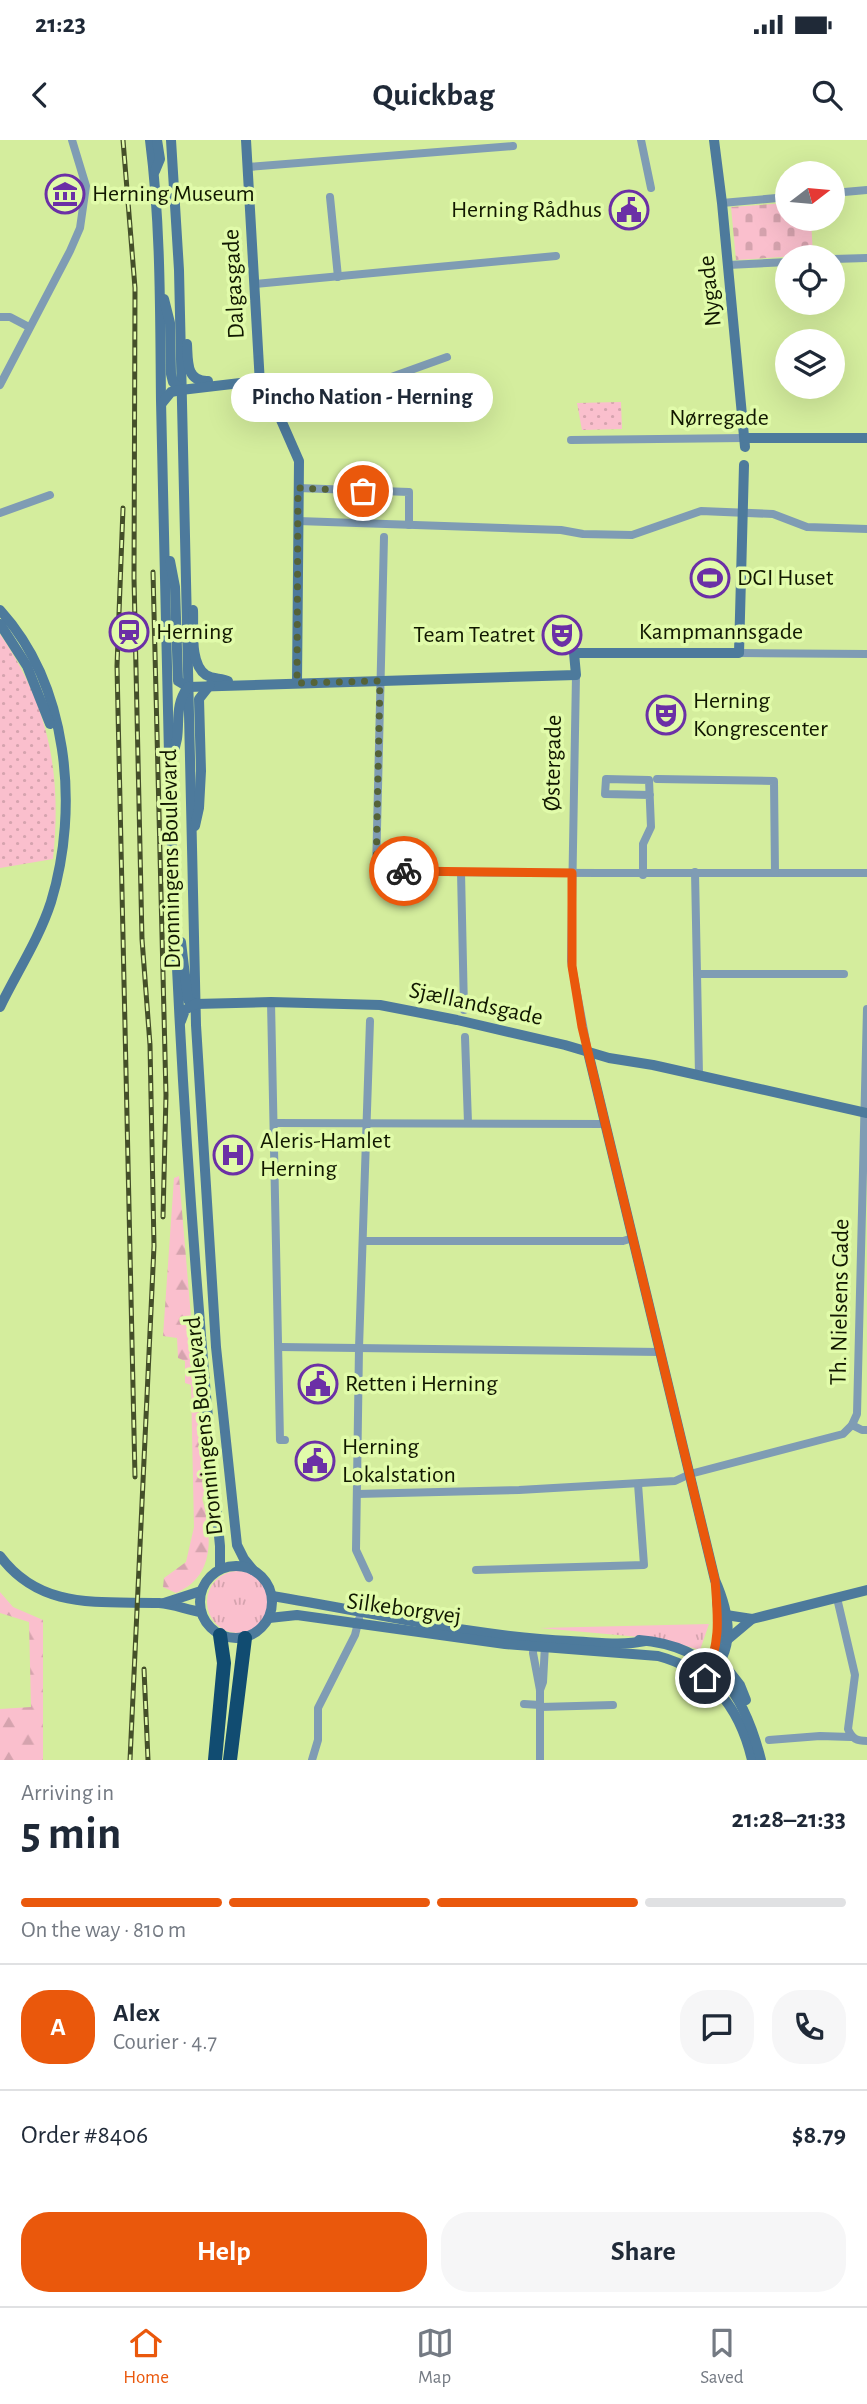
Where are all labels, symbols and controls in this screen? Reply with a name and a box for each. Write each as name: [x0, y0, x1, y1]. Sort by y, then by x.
text: 21:23: [35, 11, 86, 37]
icon: back: [21, 76, 59, 114]
icon: search: [808, 76, 846, 114]
text: Quickbag: [373, 79, 494, 111]
north arrow: [775, 161, 845, 231]
map controls: [775, 161, 845, 399]
museum icon: Herning Museum: [44, 173, 86, 215]
place label: Herning Museum: [92, 182, 255, 206]
public building icon: Herning Rådhus: [608, 189, 650, 231]
place label: Herning Rådhus: [451, 198, 602, 222]
street label: Dalgasgade: [219, 229, 249, 339]
button: locate: [775, 245, 845, 315]
street label: Nygade: [694, 254, 726, 328]
button: layers: [775, 329, 845, 399]
callout: Pincho Nation - Herning: [232, 372, 494, 421]
text: Pincho Nation - Herning: [252, 386, 472, 409]
street label: Nørregade: [669, 406, 769, 430]
pin: [333, 461, 393, 521]
icon: bag: [344, 472, 382, 510]
sports icon: DGI Huset: [689, 557, 731, 599]
place label: DGI Huset: [737, 566, 834, 590]
station icon: Herning: [108, 611, 150, 653]
theatre icon: Team Teatret: [541, 614, 583, 656]
place label: Herning: [156, 620, 233, 644]
street label: Kampmannsgade: [639, 620, 803, 644]
place label: Team Teatret: [413, 623, 535, 647]
place label: Herning Kongrescenter: [693, 689, 828, 741]
theatre icon: Herning Kongrescenter: [645, 694, 687, 736]
street label: Østergade: [540, 715, 566, 811]
street label: Dronningens Boulevard: [157, 749, 185, 969]
courier: [369, 836, 439, 906]
icon: bike: [385, 852, 423, 890]
street label: Sjællandsgade: [407, 978, 545, 1030]
place label: Aleris-Hamlet Herning: [260, 1129, 391, 1181]
hospital icon: Aleris-Hamlet Herning: [212, 1134, 254, 1176]
street label: Th. Nielsens Gade: [827, 1219, 853, 1385]
street label: Dronningens Boulevard: [181, 1315, 227, 1537]
public building icon: Retten i Herning: [297, 1363, 339, 1405]
place label: Retten i Herning: [345, 1372, 498, 1396]
place label: Herning Lokalstation: [342, 1435, 456, 1487]
public building icon: Herning Lokalstation: [294, 1440, 336, 1482]
street label: Silkeborgvej: [345, 1589, 463, 1629]
pin: [675, 1648, 735, 1708]
icon: home: [686, 1659, 724, 1697]
text: Arriving in: [21, 1782, 114, 1805]
text: 21:28–21:33: [731, 1806, 846, 1832]
text: 5 min: [21, 1811, 121, 1857]
text: On the way · 810 m: [21, 1919, 186, 1942]
button: chat: [680, 1990, 754, 2064]
button: phone: [772, 1990, 846, 2064]
text: Alex: [113, 2000, 160, 2026]
text: A: [50, 2014, 66, 2040]
text: Courier · 4.7: [113, 2031, 217, 2054]
text: Order #8406: [21, 2122, 148, 2148]
text: $8.79: [792, 2122, 846, 2148]
button: Help: [21, 2212, 427, 2292]
button: Share: [441, 2212, 846, 2292]
tab: Home: [123, 2324, 169, 2389]
tab: Map: [416, 2324, 454, 2389]
tab: Saved: [700, 2324, 744, 2389]

